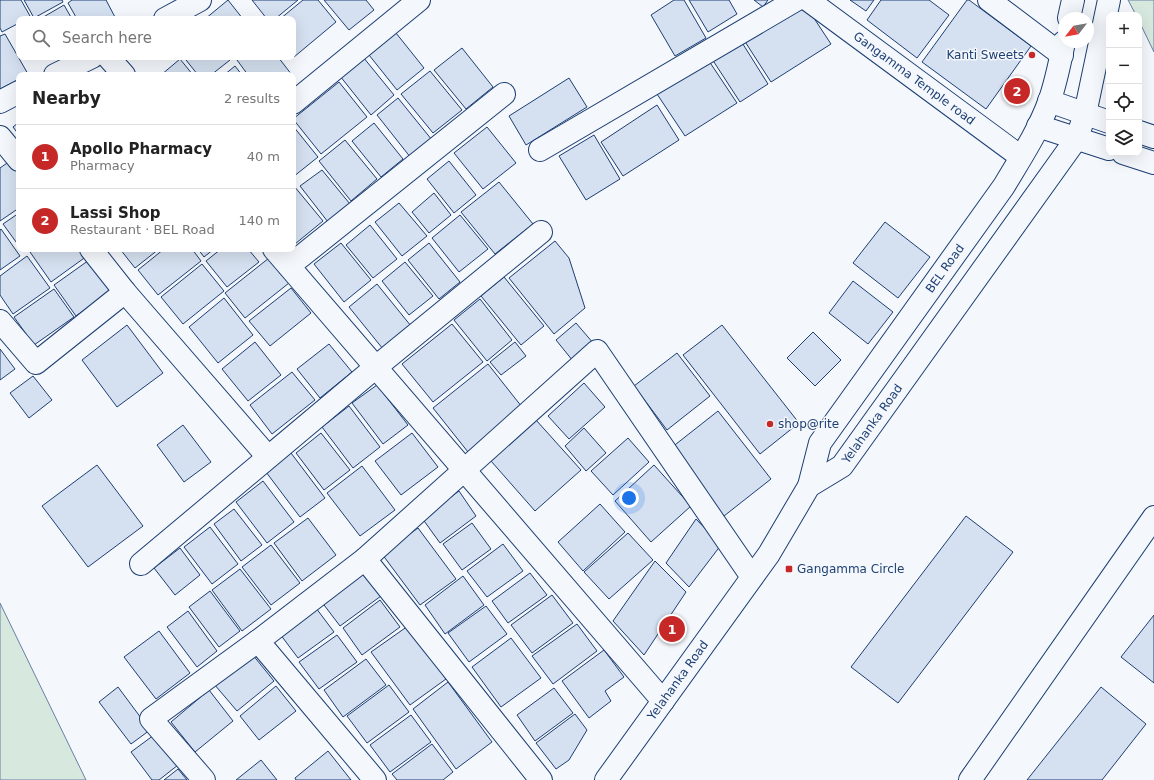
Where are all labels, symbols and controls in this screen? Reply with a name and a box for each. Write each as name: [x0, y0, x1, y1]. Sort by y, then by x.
north arrow: [1058, 12, 1094, 48]
map controls: [1106, 12, 1142, 156]
button: +: [1106, 12, 1142, 48]
search box: [16, 16, 296, 60]
icon: search: [30, 27, 52, 49]
text: Search here: [62, 29, 152, 47]
street label: Gangamma Temple road: [851, 29, 978, 128]
place label: Kanti Sweets: [946, 48, 1024, 62]
button: −: [1106, 48, 1142, 84]
marker: Kanti Sweets: [1027, 50, 1037, 60]
pin: 2: [1004, 76, 1030, 106]
button: locate: [1106, 84, 1142, 120]
text: Nearby: [32, 88, 101, 108]
text: 2 results: [224, 91, 280, 106]
button: layers: [1106, 120, 1142, 156]
text: Apollo Pharmacy: [70, 140, 212, 158]
text: 1: [40, 149, 50, 164]
text: 40 m: [247, 149, 280, 164]
text: Pharmacy: [70, 158, 135, 173]
text: Lassi Shop: [70, 204, 160, 222]
text: 2: [40, 213, 50, 228]
text: 140 m: [238, 213, 280, 228]
text: Restaurant · BEL Road: [70, 222, 215, 237]
street label: BEL Road: [923, 241, 967, 296]
street label: Yelahanka Road: [838, 381, 905, 467]
place label: shop@rite: [778, 417, 839, 431]
marker: shop@rite: [765, 419, 775, 429]
your location: [619, 488, 639, 508]
place label: Gangamma Circle: [797, 562, 904, 576]
marker: Gangamma Circle: [784, 564, 794, 574]
pin: 1: [659, 614, 685, 644]
street label: Yelahanka Road: [644, 638, 711, 723]

